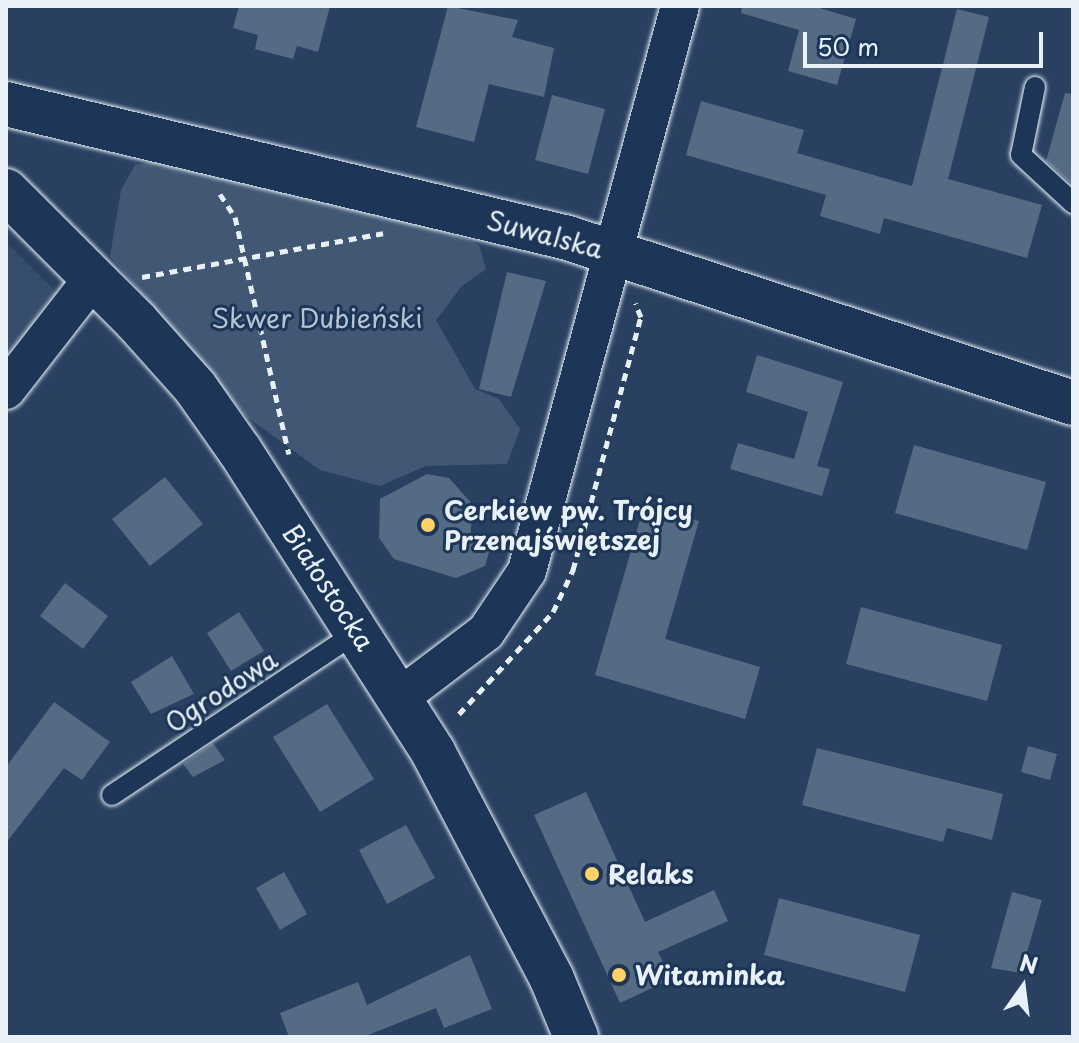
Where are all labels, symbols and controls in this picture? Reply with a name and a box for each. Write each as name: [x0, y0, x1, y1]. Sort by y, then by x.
scale bar: [807, 16, 1047, 66]
text: 50 m: [817, 28, 879, 64]
street label: Suwalska: [484, 204, 606, 264]
park label: Skwer Dubieński: [212, 302, 422, 334]
place label: Cerkiew pw. Trójcy Przenajświętszej: [444, 494, 693, 556]
marker: Cerkiew pw. Trójcy Przenajświętszej: [419, 516, 437, 534]
street label: Białostocka: [277, 518, 381, 656]
street label: Ogrodowa: [159, 643, 283, 739]
place label: Relaks: [608, 858, 694, 890]
marker: Relaks: [583, 865, 601, 883]
text: N: [1016, 945, 1041, 981]
north arrow: [983, 947, 1063, 1027]
place label: Witaminka: [635, 959, 785, 991]
marker: Witaminka: [610, 966, 628, 984]

